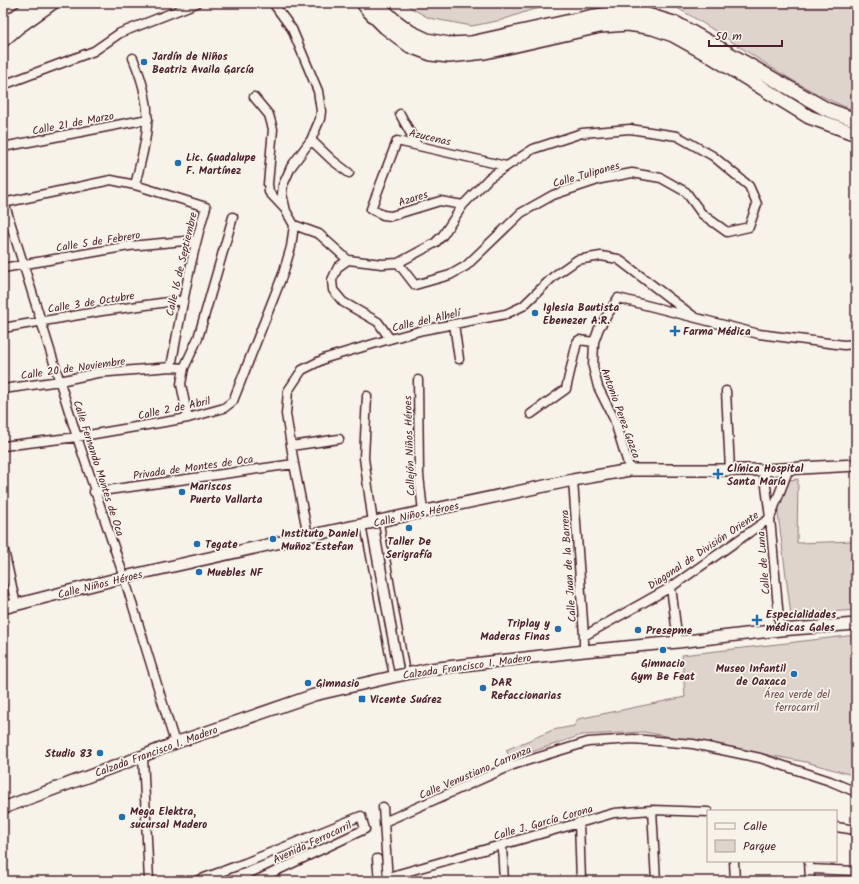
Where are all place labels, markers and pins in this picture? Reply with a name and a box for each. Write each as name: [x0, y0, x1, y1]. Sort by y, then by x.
place label: Jardín de Niños Beatriz Availa García: [152, 48, 254, 79]
marker: Jardín de Niños Beatriz Availa García: [139, 57, 149, 67]
place label: Lic. Guadalupe F. Martínez: [186, 149, 256, 180]
marker: Lic. Guadalupe F. Martínez: [173, 158, 183, 168]
place label: Iglesia Bautista Ebenezer A.R.: [543, 299, 620, 330]
marker: Iglesia Bautista Ebenezer A.R.: [530, 308, 540, 318]
place label: Farma Médica: [683, 323, 751, 341]
marker: Farma Médica: [670, 326, 680, 336]
place label: Clínica Hospital Santa María: [727, 460, 803, 491]
marker: Clínica Hospital Santa María: [712, 468, 724, 480]
place label: Mariscos Puerto Vallarta: [190, 478, 263, 509]
marker: Mariscos Puerto Vallarta: [177, 487, 187, 497]
marker: Taller De Serigrafía: [404, 523, 414, 533]
place label: Instituto Daniel Muñoz Estefan: [281, 525, 358, 556]
place label: Taller De Serigrafía: [386, 533, 433, 564]
marker: Instituto Daniel Muñoz Estefan: [268, 534, 278, 544]
place label: Tegate: [205, 536, 238, 554]
marker: Tegate: [192, 539, 202, 549]
place label: Muebles NF: [207, 564, 264, 582]
marker: Muebles NF: [194, 567, 204, 577]
place label: Especialidades médicas Gales: [766, 606, 837, 637]
marker: Especialidades médicas Gales: [751, 614, 763, 626]
place label: Triplay y Maderas Finas: [480, 615, 551, 646]
place label: Presepme: [646, 622, 693, 640]
marker: Triplay y Maderas Finas: [553, 624, 563, 634]
marker: Presepme: [633, 625, 643, 635]
marker: Gimnacio Gym Be Feat: [658, 645, 668, 655]
place label: Gimnacio Gym Be Feat: [631, 655, 696, 686]
place label: Museo Infantil de Oaxaca: [716, 660, 786, 691]
marker: Museo Infantil de Oaxaca: [789, 669, 799, 679]
place label: DAR Refaccionarias: [491, 674, 562, 705]
place label: Gimnasio: [316, 675, 359, 693]
marker: Gimnasio: [303, 678, 313, 688]
marker: DAR Refaccionarias: [478, 683, 488, 693]
place label: Vicente Suárez: [370, 691, 442, 709]
marker: Vicente Suárez: [357, 694, 367, 704]
place label: Studio 83: [45, 745, 92, 763]
marker: Studio 83: [95, 748, 105, 758]
place label: Mega Elektra, sucursal Madero: [130, 803, 207, 834]
marker: Mega Elektra, sucursal Madero: [117, 812, 127, 822]

